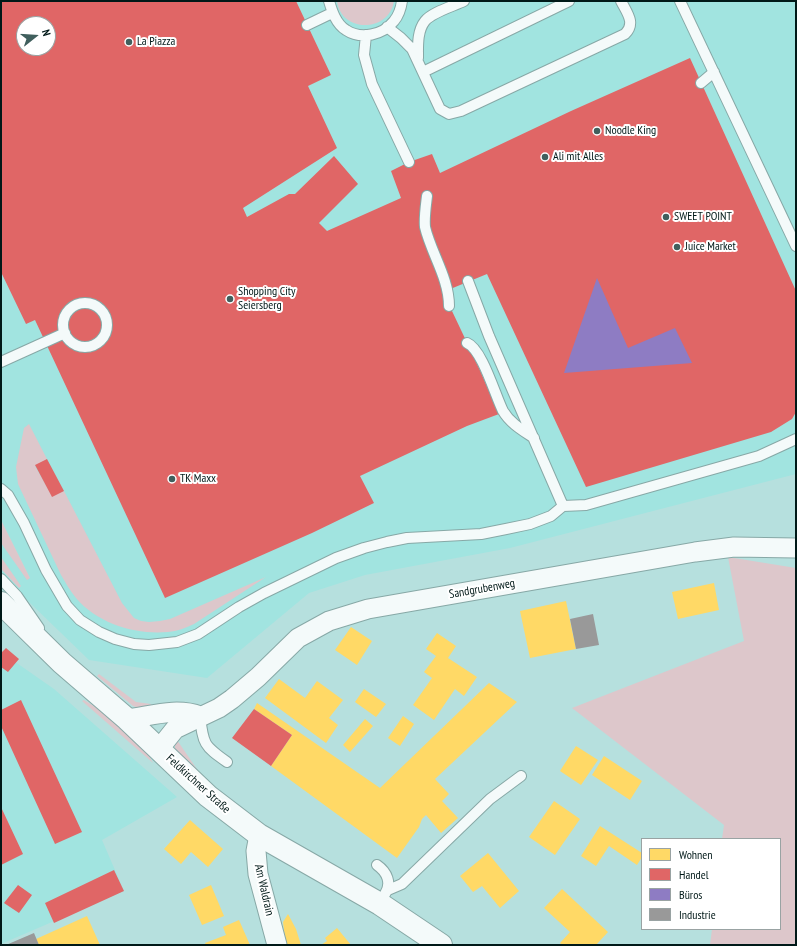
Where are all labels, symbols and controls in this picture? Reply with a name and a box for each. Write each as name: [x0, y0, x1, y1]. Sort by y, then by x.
north arrow: [16, 16, 56, 56]
text: N: [39, 28, 54, 38]
place label: La Piazza: [137, 35, 175, 49]
marker: La Piazza: [124, 37, 134, 47]
place label: Noodle King: [605, 124, 656, 138]
marker: Noodle King: [592, 126, 602, 136]
place label: Ali mit Alles: [553, 150, 603, 164]
marker: Ali mit Alles: [540, 152, 550, 162]
place label: SWEET POINT: [674, 210, 732, 224]
marker: SWEET POINT: [661, 212, 671, 222]
place label: Juice Market: [685, 240, 736, 254]
marker: Juice Market: [672, 242, 682, 252]
place label: Shopping City Seiersberg: [238, 285, 295, 313]
marker: Shopping City Seiersberg: [225, 294, 235, 304]
place label: TK Maxx: [180, 472, 216, 486]
marker: TK Maxx: [167, 474, 177, 484]
street label: Sandgrubenweg: [448, 576, 516, 602]
street label: Feldkirchner Straße: [163, 751, 233, 817]
legend: [641, 838, 781, 930]
text: Wohnen: [679, 847, 713, 862]
street label: Am Waldrain: [251, 863, 277, 917]
text: Handel: [679, 867, 708, 882]
text: Büros: [679, 887, 702, 902]
text: Industrie: [679, 907, 716, 922]

